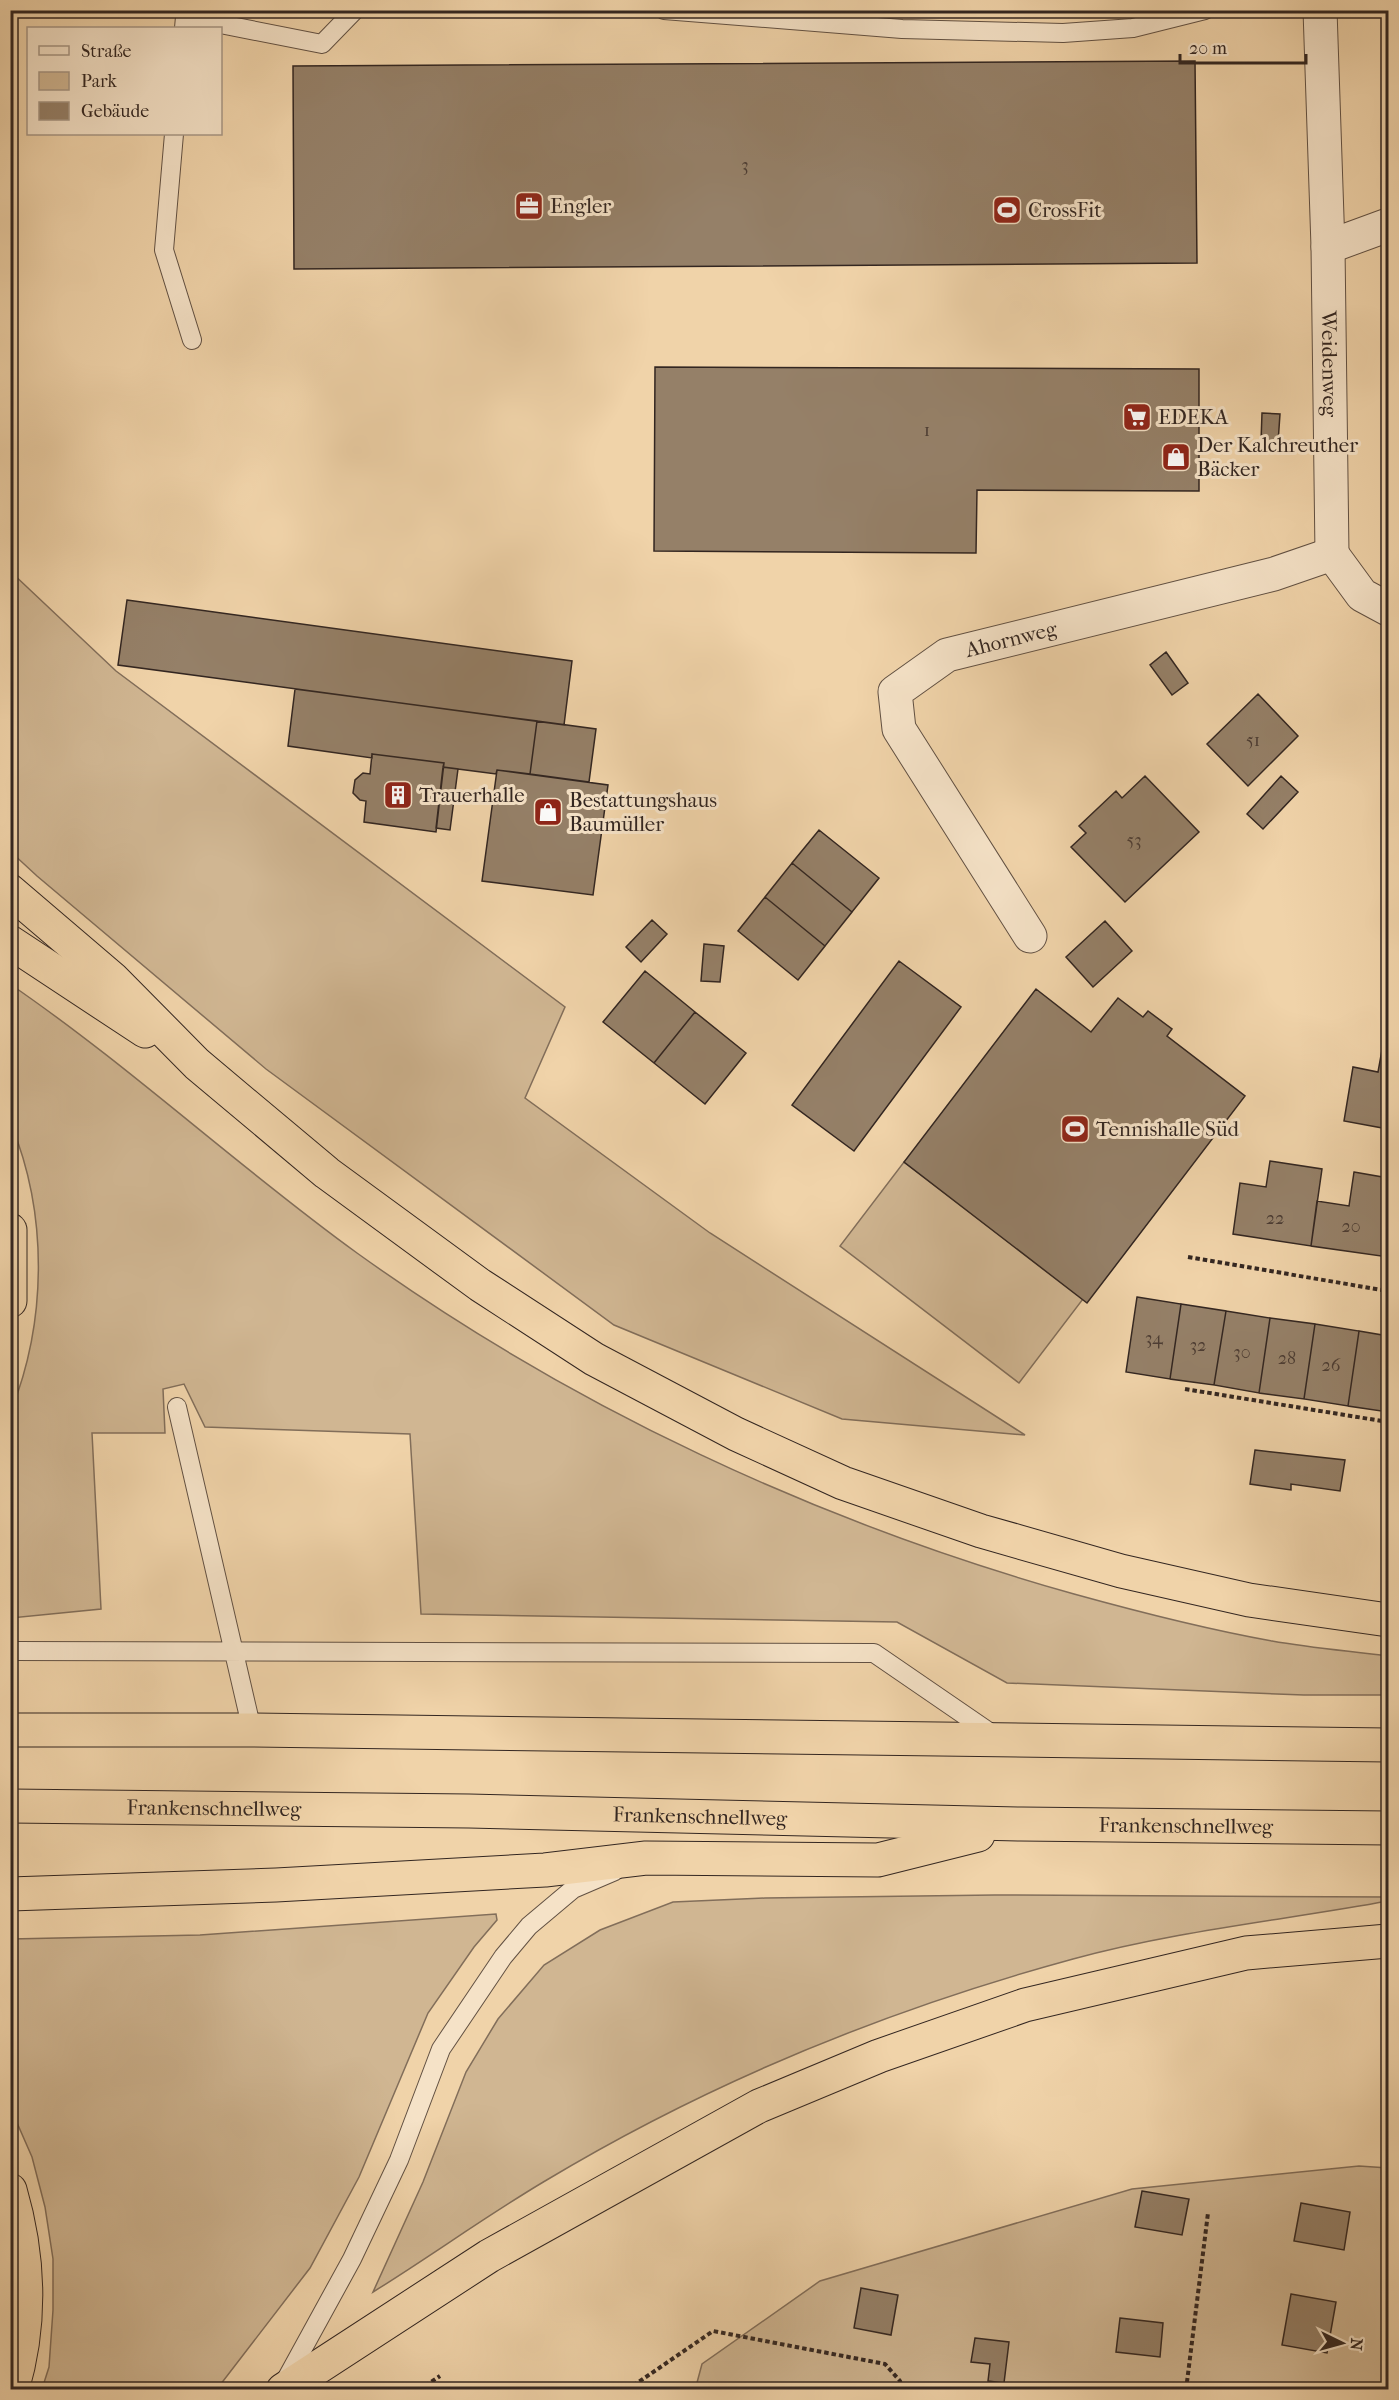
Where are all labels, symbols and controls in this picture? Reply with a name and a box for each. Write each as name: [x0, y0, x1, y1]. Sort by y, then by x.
legend: [27, 27, 222, 135]
scale bar: [1180, 27, 1306, 65]
text: 20 m: [1189, 38, 1227, 59]
text: Straße: [81, 41, 132, 62]
text: Park: [81, 71, 118, 92]
text: Gebäude: [81, 101, 149, 122]
house number: 3: [741, 155, 749, 176]
office icon: Engler: [513, 190, 545, 222]
place label: Engler: [550, 194, 611, 218]
sports icon: CrossFit: [991, 194, 1023, 226]
place label: CrossFit: [1028, 198, 1102, 222]
street label: Weidenweg: [1317, 310, 1342, 418]
supermarket icon: EDEKA: [1121, 401, 1153, 433]
place label: EDEKA: [1158, 405, 1229, 429]
house number: 1: [924, 420, 930, 441]
place label: Der Kalchreuther Bäcker: [1197, 433, 1358, 481]
shop icon: Der Kalchreuther Bäcker: [1160, 441, 1192, 473]
street label: Ahornweg: [962, 616, 1060, 662]
house number: 51: [1246, 730, 1260, 751]
building icon: Trauerhalle: [382, 779, 414, 811]
place label: Trauerhalle: [419, 783, 525, 807]
place label: Bestattungshaus Baumüller: [569, 788, 717, 836]
shop icon: Bestattungshaus Baumüller: [532, 796, 564, 828]
house number: 53: [1126, 830, 1142, 851]
sports icon: Tennishalle Süd: [1059, 1113, 1091, 1145]
place label: Tennishalle Süd: [1096, 1117, 1239, 1141]
house number: 22: [1266, 1208, 1284, 1229]
house number: 20: [1341, 1216, 1361, 1237]
house number: 34: [1145, 1328, 1163, 1349]
house number: 32: [1190, 1335, 1206, 1356]
house number: 30: [1233, 1342, 1251, 1363]
house number: 28: [1278, 1348, 1296, 1369]
house number: 26: [1321, 1355, 1341, 1376]
street label: Frankenschnellweg: [127, 1795, 302, 1821]
street label: Frankenschnellweg: [612, 1802, 788, 1831]
street label: Frankenschnellweg: [1098, 1813, 1274, 1839]
north arrow: [1312, 2313, 1372, 2373]
text: N: [1346, 2337, 1366, 2352]

